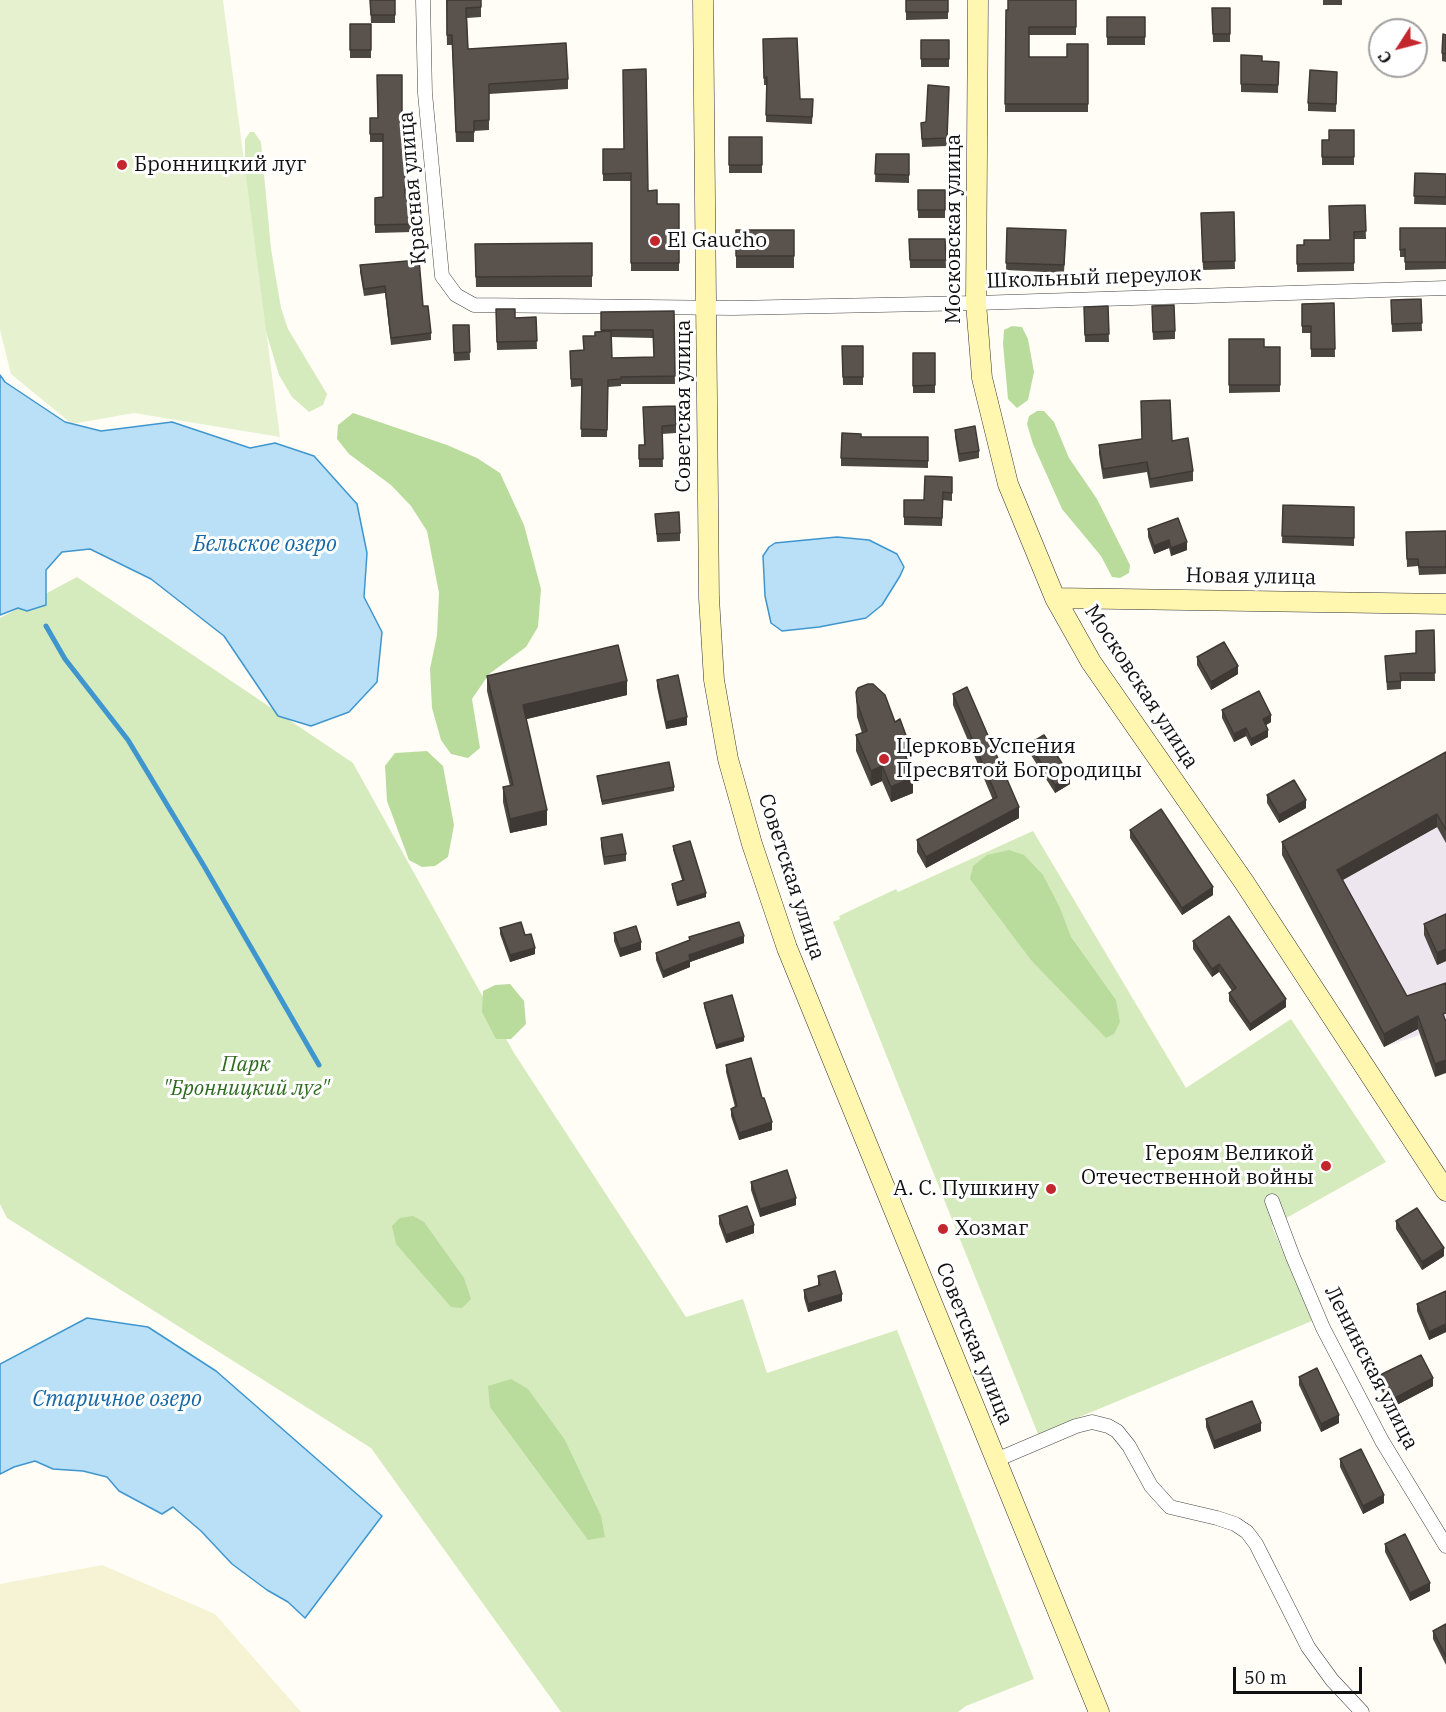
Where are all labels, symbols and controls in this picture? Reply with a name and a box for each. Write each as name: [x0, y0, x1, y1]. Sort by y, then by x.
north arrow: [1368, 18, 1428, 78]
text: С: [1374, 47, 1396, 68]
street label: Красная улица: [394, 110, 432, 266]
street label: Московская улица: [941, 134, 967, 324]
place label: Бронницкий луг: [134, 152, 306, 178]
marker: Бронницкий луг: [115, 158, 129, 172]
place label: El Gaucho: [667, 228, 767, 254]
marker: El Gaucho: [648, 234, 662, 248]
street label: Школьный переулок: [986, 262, 1202, 294]
street label: Советская улица: [671, 319, 697, 493]
water label: Бельское озеро: [193, 532, 337, 558]
street label: Новая улица: [1185, 563, 1317, 591]
street label: Московская улица: [1079, 600, 1203, 774]
place label: Церковь Успения Пресвятой Богородицы: [896, 734, 1142, 784]
marker: Церковь Успения Пресвятой Богородицы: [877, 752, 891, 766]
street label: Советская улица: [752, 791, 830, 963]
park label: Парк "Бронницкий луг": [163, 1052, 329, 1102]
place label: Героям Великой Отечественной войны: [1081, 1141, 1314, 1191]
marker: Героям Великой Отечественной войны: [1319, 1159, 1333, 1173]
place label: А. С. Пушкину: [893, 1176, 1039, 1202]
marker: А. С. Пушкину: [1044, 1182, 1058, 1196]
place label: Хозмаг: [955, 1216, 1029, 1242]
marker: Хозмаг: [936, 1222, 950, 1236]
street label: Советская улица: [930, 1259, 1018, 1429]
street label: Ленинская улица: [1319, 1282, 1423, 1454]
water label: Старичное озеро: [32, 1387, 202, 1413]
scale bar: [1236, 1655, 1365, 1693]
text: 50 m: [1244, 1666, 1287, 1689]

